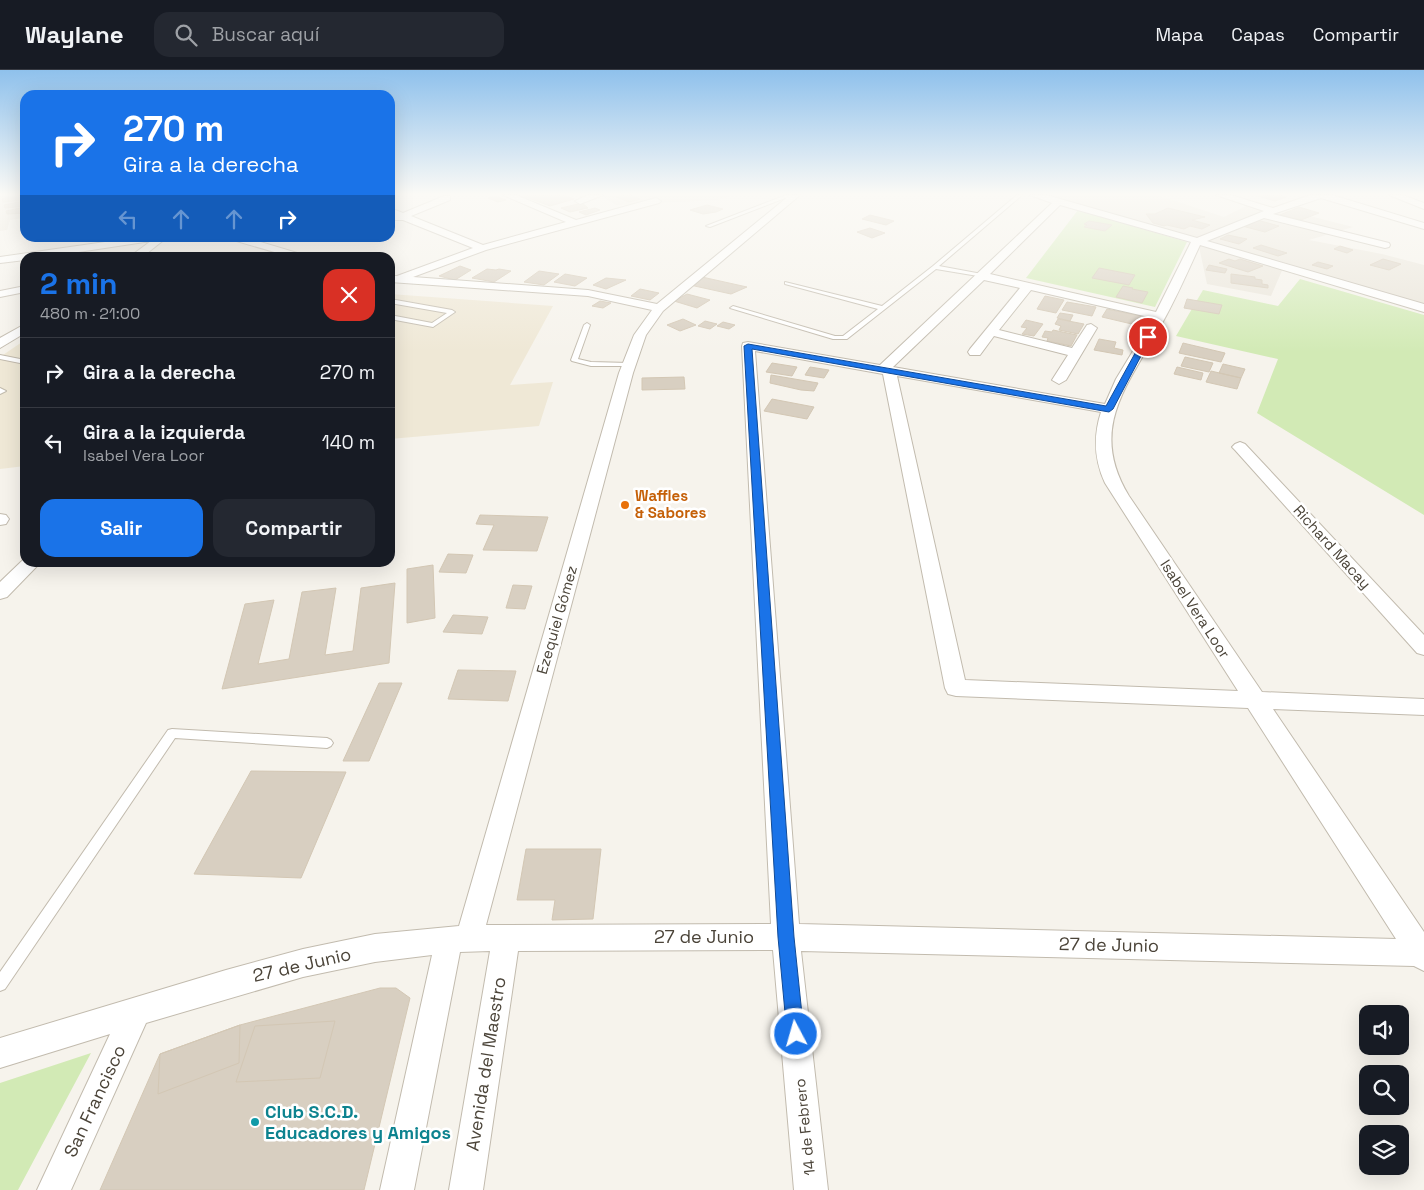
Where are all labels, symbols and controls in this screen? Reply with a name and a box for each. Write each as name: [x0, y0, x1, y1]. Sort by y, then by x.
search box: [154, 12, 504, 57]
text: Waylane: [25, 19, 124, 50]
icon: search: [172, 21, 200, 49]
text: Buscar aquí: [212, 22, 319, 47]
text: Mapa: [1155, 23, 1203, 46]
text: Capas: [1231, 23, 1285, 46]
text: Compartir: [1313, 23, 1399, 46]
text: 270 m: [123, 107, 224, 151]
icon: right: [40, 110, 105, 175]
text: Gira a la derecha: [123, 150, 299, 178]
icon: left: [114, 205, 142, 233]
icon: ahead: [167, 205, 195, 233]
icon: ahead: [220, 205, 248, 233]
icon: right: [273, 205, 301, 233]
text: 2 min: [40, 264, 118, 303]
button: close: [323, 269, 375, 321]
text: 480 m · 21:00: [40, 303, 140, 324]
pin: [1127, 316, 1169, 358]
icon: arrive: [1134, 323, 1162, 351]
icon: right: [40, 359, 68, 387]
text: Gira a la derecha: [83, 360, 235, 385]
text: 270 m: [320, 360, 375, 385]
text: Gira a la izquierda: [83, 420, 245, 445]
icon: left: [40, 429, 68, 457]
text: 140 m: [322, 430, 375, 455]
text: Isabel Vera Loor: [83, 445, 204, 466]
place label: Waffles & Sabores: [635, 486, 707, 522]
button: Salir: [40, 499, 203, 557]
button: Compartir: [213, 499, 375, 557]
marker: Waffles & Sabores: [619, 499, 631, 511]
street label: Richard Macay: [1290, 501, 1375, 593]
street label: Isabel Vera Loor: [1156, 556, 1235, 662]
street label: Ezequiel Gómez: [532, 563, 581, 676]
street label: 27 de Junio: [654, 925, 754, 948]
street label: 27 de Junio: [1059, 932, 1159, 957]
street label: 27 de Junio: [250, 942, 353, 987]
street label: Avenida del Maestro: [460, 975, 511, 1153]
map controls: [1359, 1005, 1409, 1175]
button: sound: [1359, 1005, 1409, 1055]
position arrow: [769, 1007, 821, 1059]
street label: San Francisco: [59, 1041, 131, 1161]
button: search: [1359, 1065, 1409, 1115]
street label: 14 de Febrero: [790, 1078, 819, 1176]
place label: Club S.C.D. Educadores y Amigos: [265, 1100, 451, 1144]
marker: Club S.C.D. Educadores y Amigos: [249, 1116, 261, 1128]
button: layers: [1359, 1125, 1409, 1175]

